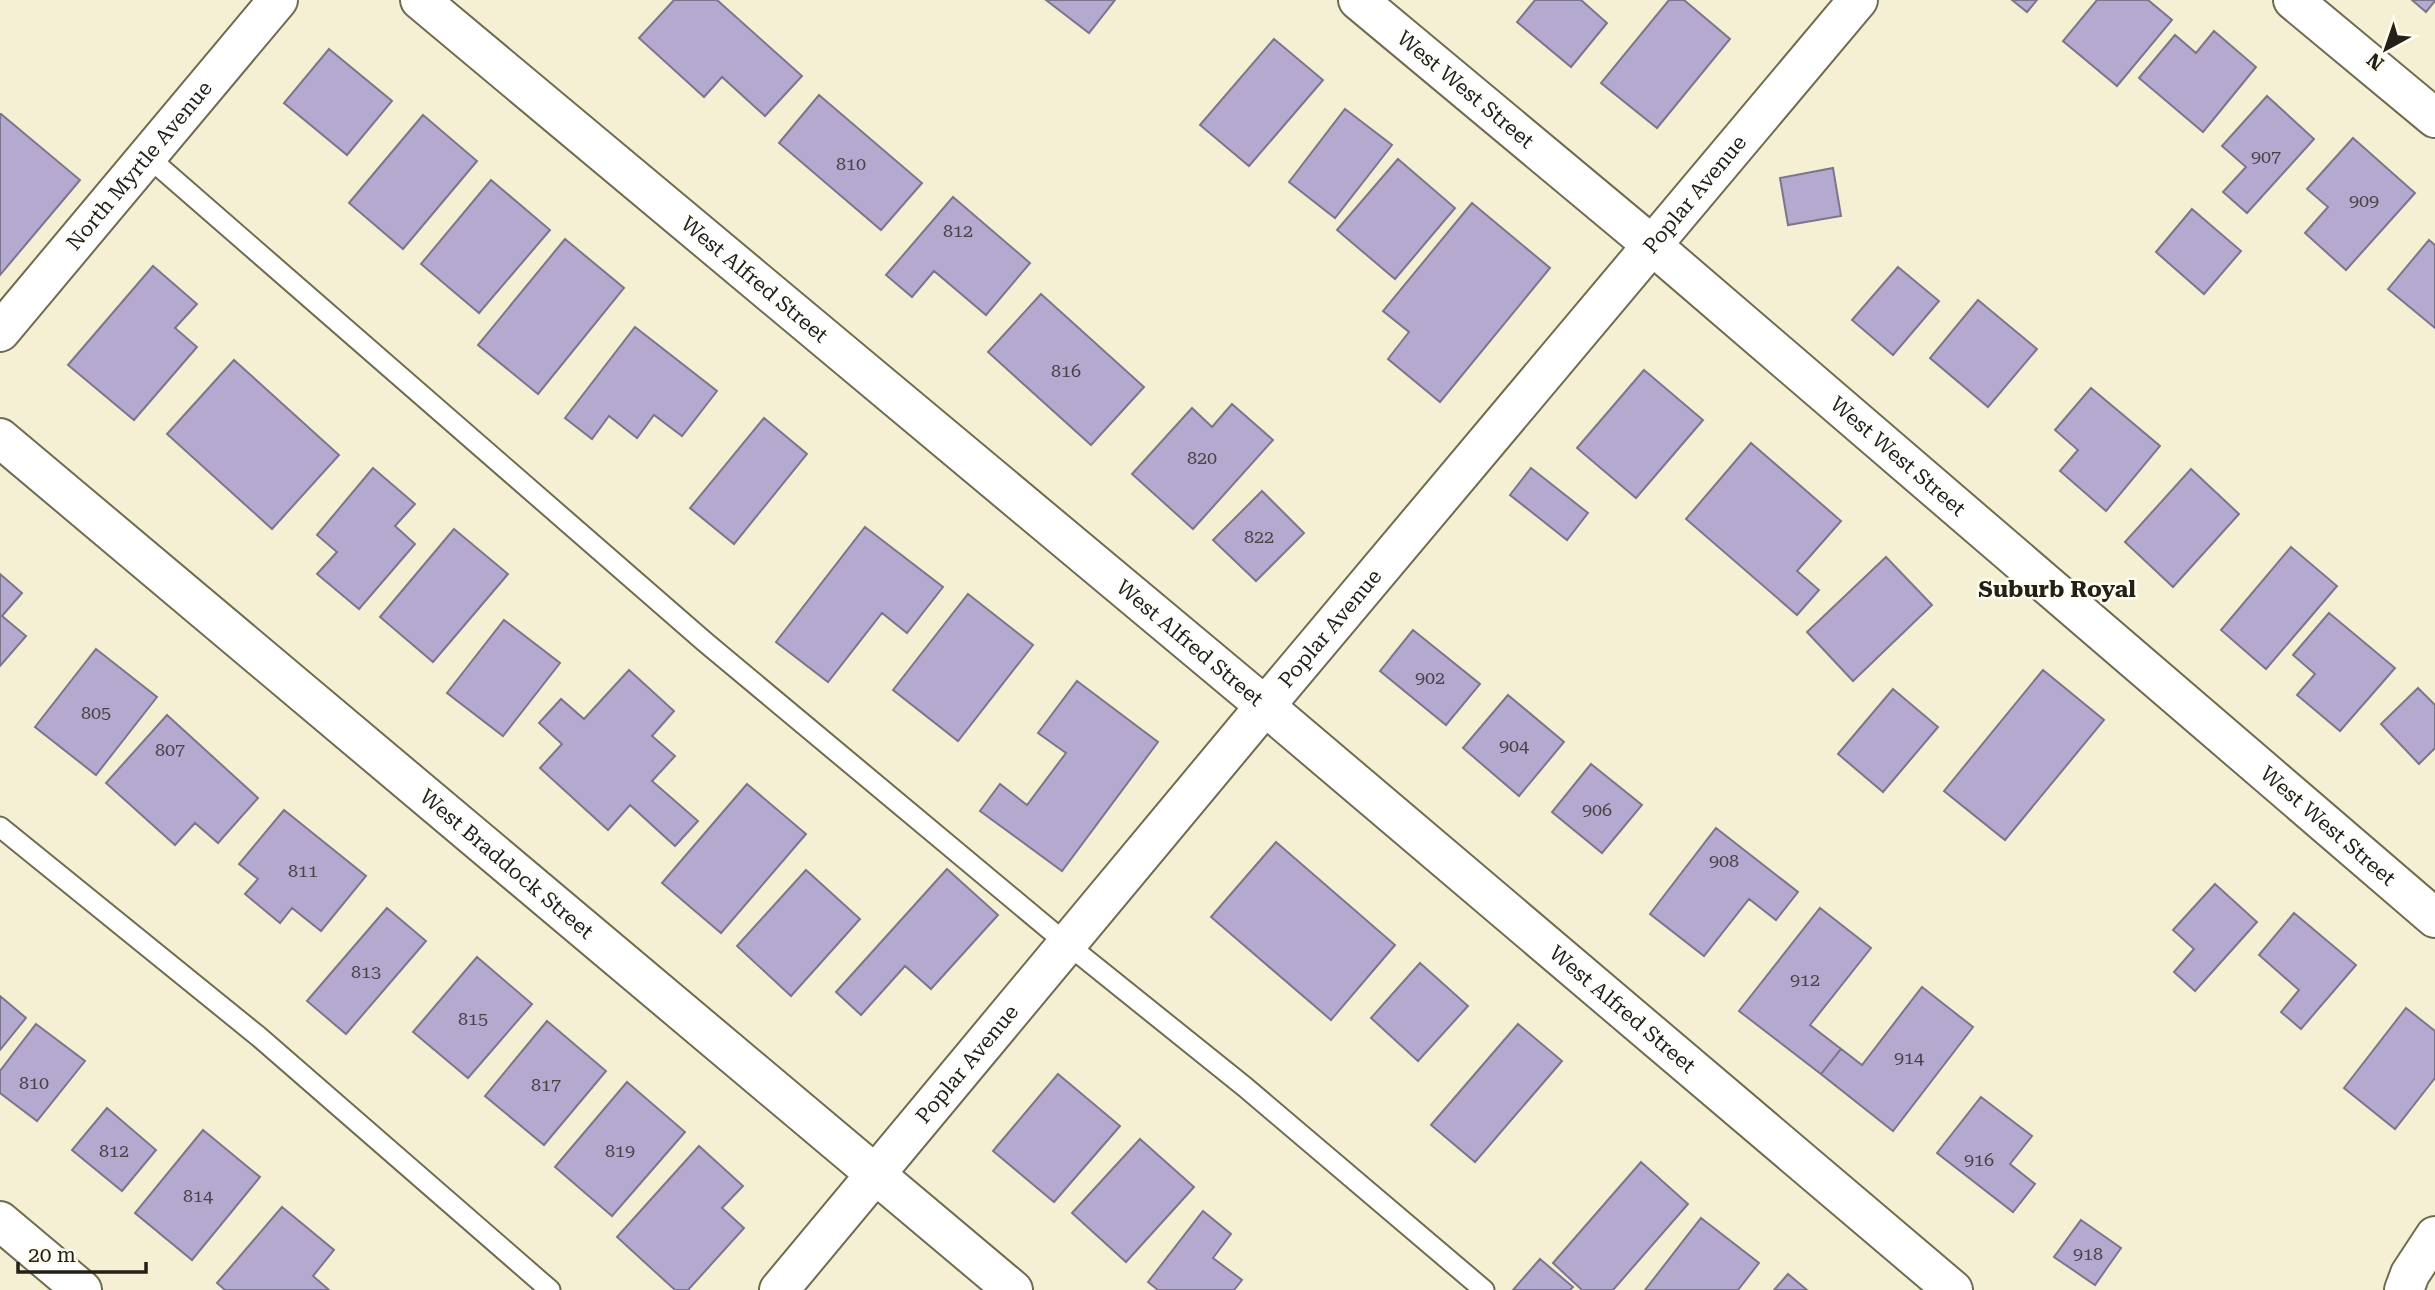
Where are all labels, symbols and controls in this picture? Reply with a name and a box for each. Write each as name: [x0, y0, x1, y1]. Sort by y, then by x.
north arrow: [2351, 14, 2421, 84]
street label: West West Street: [1392, 26, 1539, 154]
text: N: [2362, 48, 2388, 75]
street label: North Myrtle Avenue: [62, 76, 217, 255]
street label: Poplar Avenue: [1638, 130, 1751, 258]
house number: 907: [2251, 146, 2281, 167]
house number: 810: [836, 153, 866, 174]
house number: 909: [2349, 190, 2379, 211]
street label: West Alfred Street: [676, 211, 833, 348]
house number: 812: [943, 220, 973, 241]
house number: 816: [1051, 360, 1081, 381]
street label: West West Street: [1825, 392, 1970, 521]
house number: 820: [1187, 447, 1217, 468]
house number: 822: [1244, 526, 1274, 547]
street label: Poplar Avenue: [1274, 565, 1387, 692]
street label: West Alfred Street: [1111, 575, 1268, 711]
district label: Suburb Royal: [1978, 576, 2136, 603]
house number: 902: [1415, 667, 1445, 688]
house number: 805: [81, 702, 111, 723]
house number: 904: [1499, 735, 1529, 756]
house number: 807: [155, 739, 185, 760]
street label: West West Street: [2255, 761, 2401, 891]
street label: West Braddock Street: [415, 784, 598, 944]
house number: 906: [1582, 799, 1612, 820]
house number: 908: [1709, 850, 1739, 871]
house number: 811: [288, 860, 318, 881]
street label: West Alfred Street: [1545, 941, 1700, 1078]
house number: 813: [351, 961, 381, 982]
house number: 912: [1790, 969, 1820, 990]
street label: Poplar Avenue: [911, 1000, 1023, 1128]
house number: 815: [458, 1008, 488, 1029]
house number: 914: [1894, 1047, 1924, 1068]
house number: 810: [19, 1072, 49, 1093]
house number: 817: [531, 1074, 561, 1095]
house number: 812: [99, 1140, 129, 1161]
house number: 819: [605, 1140, 635, 1161]
house number: 916: [1964, 1149, 1994, 1170]
house number: 814: [183, 1185, 213, 1206]
scale bar: [18, 1230, 145, 1274]
text: 20 m: [28, 1243, 76, 1267]
house number: 918: [2073, 1243, 2103, 1264]

